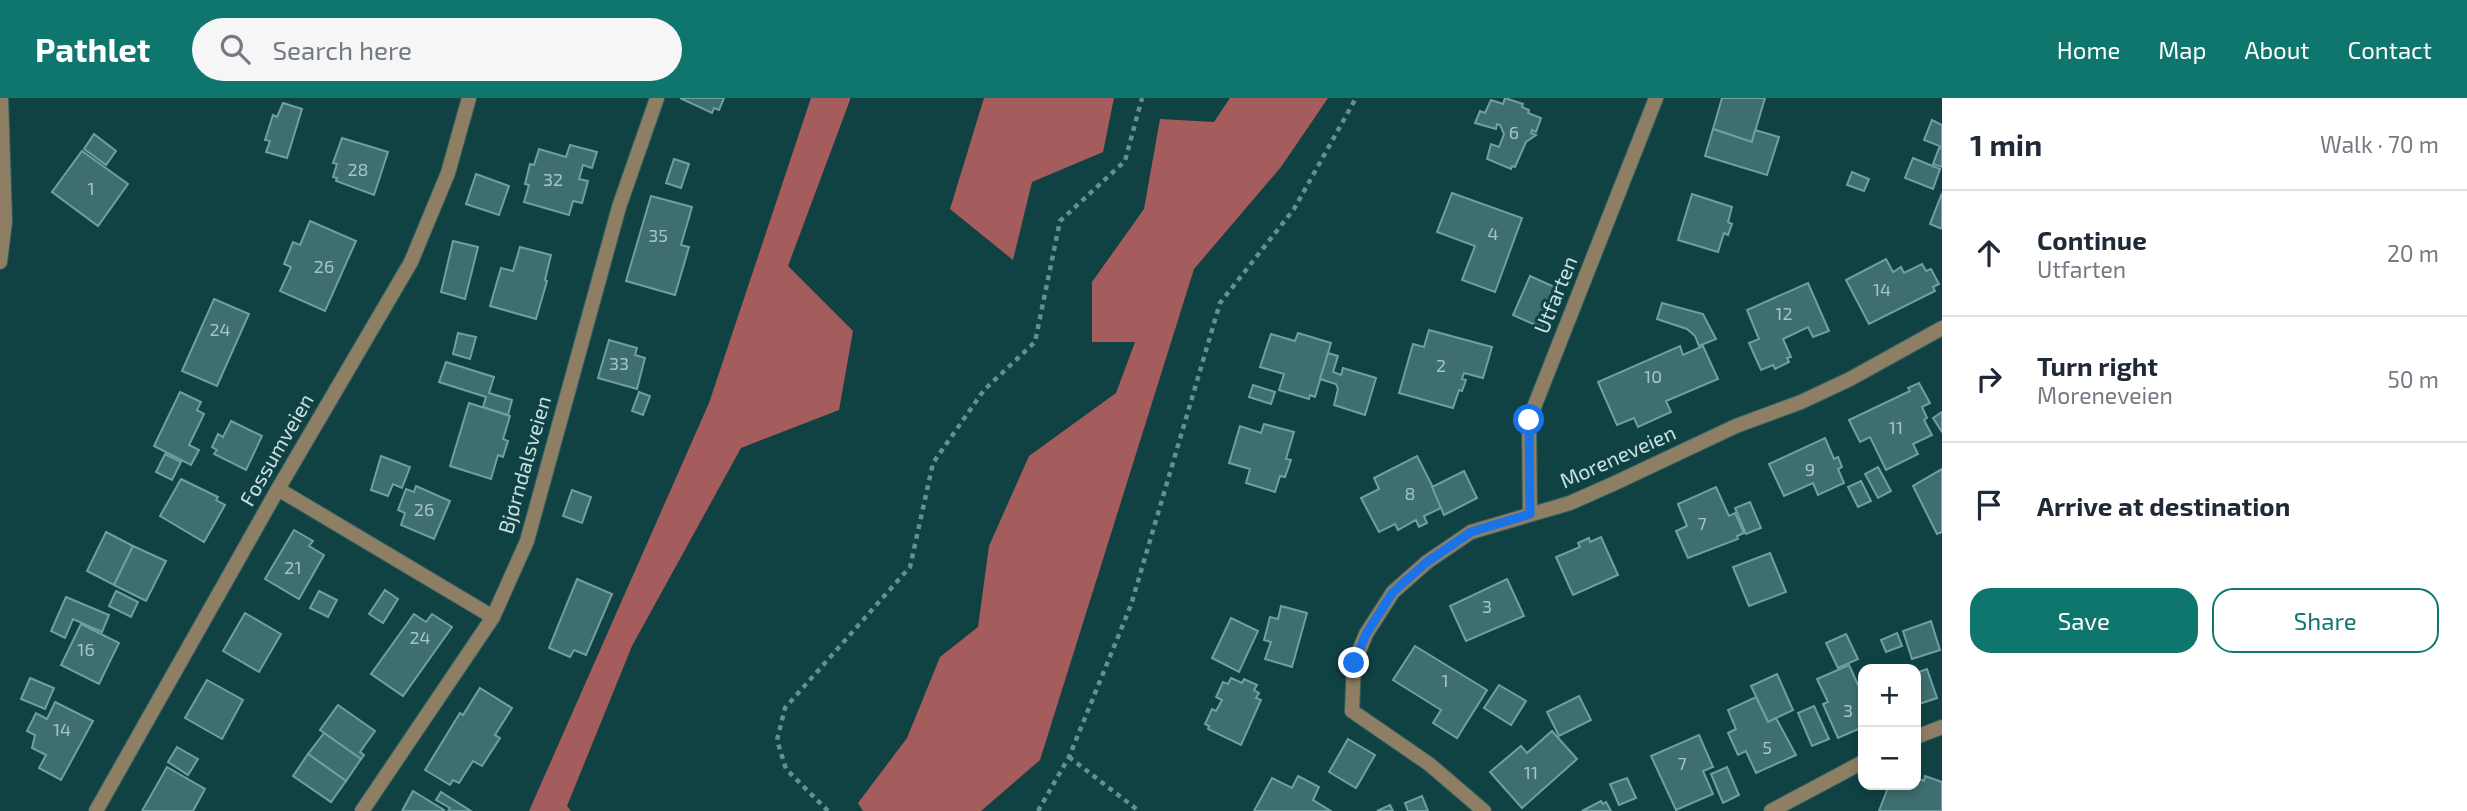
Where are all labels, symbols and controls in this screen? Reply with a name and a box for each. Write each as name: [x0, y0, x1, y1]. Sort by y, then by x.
search box: [192, 18, 682, 81]
text: Pathlet: [35, 29, 150, 69]
icon: search: [216, 30, 254, 68]
text: Search here: [272, 34, 412, 65]
text: Home: [2057, 35, 2120, 64]
text: Map: [2158, 35, 2206, 64]
text: About: [2244, 35, 2310, 64]
text: Contact: [2348, 35, 2432, 64]
house number: 6: [1509, 121, 1519, 143]
text: 1 min: [1970, 126, 2042, 162]
text: Walk · 70 m: [2320, 130, 2439, 158]
house number: 28: [347, 158, 369, 180]
house number: 32: [543, 168, 563, 190]
house number: 1: [87, 177, 95, 199]
house number: 4: [1487, 222, 1499, 244]
house number: 35: [648, 224, 668, 246]
text: Continue: [2037, 224, 2147, 255]
icon: ahead: [1970, 234, 2008, 272]
text: 20 m: [2387, 239, 2439, 267]
street label: Utfarten: [1528, 252, 1581, 337]
house number: 26: [314, 255, 334, 277]
text: Utfarten: [2037, 255, 2126, 283]
house number: 14: [1873, 278, 1891, 300]
house number: 12: [1775, 302, 1793, 324]
house number: 24: [209, 318, 231, 340]
text: Turn right: [2037, 350, 2158, 381]
house number: 33: [609, 352, 629, 374]
house number: 2: [1436, 354, 1446, 376]
icon: right: [1970, 360, 2008, 398]
house number: 10: [1644, 365, 1662, 387]
text: 50 m: [2388, 365, 2439, 393]
text: Moreneveien: [2037, 381, 2173, 409]
street label: Fossumveien: [233, 389, 318, 510]
street label: Bjørndalsveien: [492, 393, 556, 537]
route start: [1513, 404, 1544, 435]
house number: 11: [1889, 416, 1903, 438]
street label: Moreneveien: [1556, 419, 1679, 492]
house number: 9: [1805, 458, 1815, 480]
house number: 8: [1405, 482, 1415, 504]
icon: arrive: [1970, 486, 2008, 524]
text: Arrive at destination: [2037, 490, 2290, 521]
house number: 26: [414, 498, 434, 520]
house number: 7: [1697, 512, 1707, 534]
house number: 21: [284, 556, 302, 578]
button: Save: [1970, 588, 2198, 653]
button: Share: [2212, 588, 2439, 653]
house number: 3: [1482, 595, 1492, 617]
house number: 24: [409, 626, 431, 648]
house number: 16: [77, 638, 95, 660]
route end: [1338, 647, 1369, 678]
map controls: [1858, 664, 1921, 790]
button: +: [1858, 664, 1921, 727]
house number: 1: [1441, 669, 1449, 691]
house number: 3: [1843, 699, 1853, 721]
house number: 14: [53, 718, 71, 740]
button: −: [1858, 727, 1921, 790]
house number: 5: [1762, 736, 1772, 758]
house number: 7: [1677, 752, 1687, 774]
house number: 11: [1524, 761, 1538, 783]

